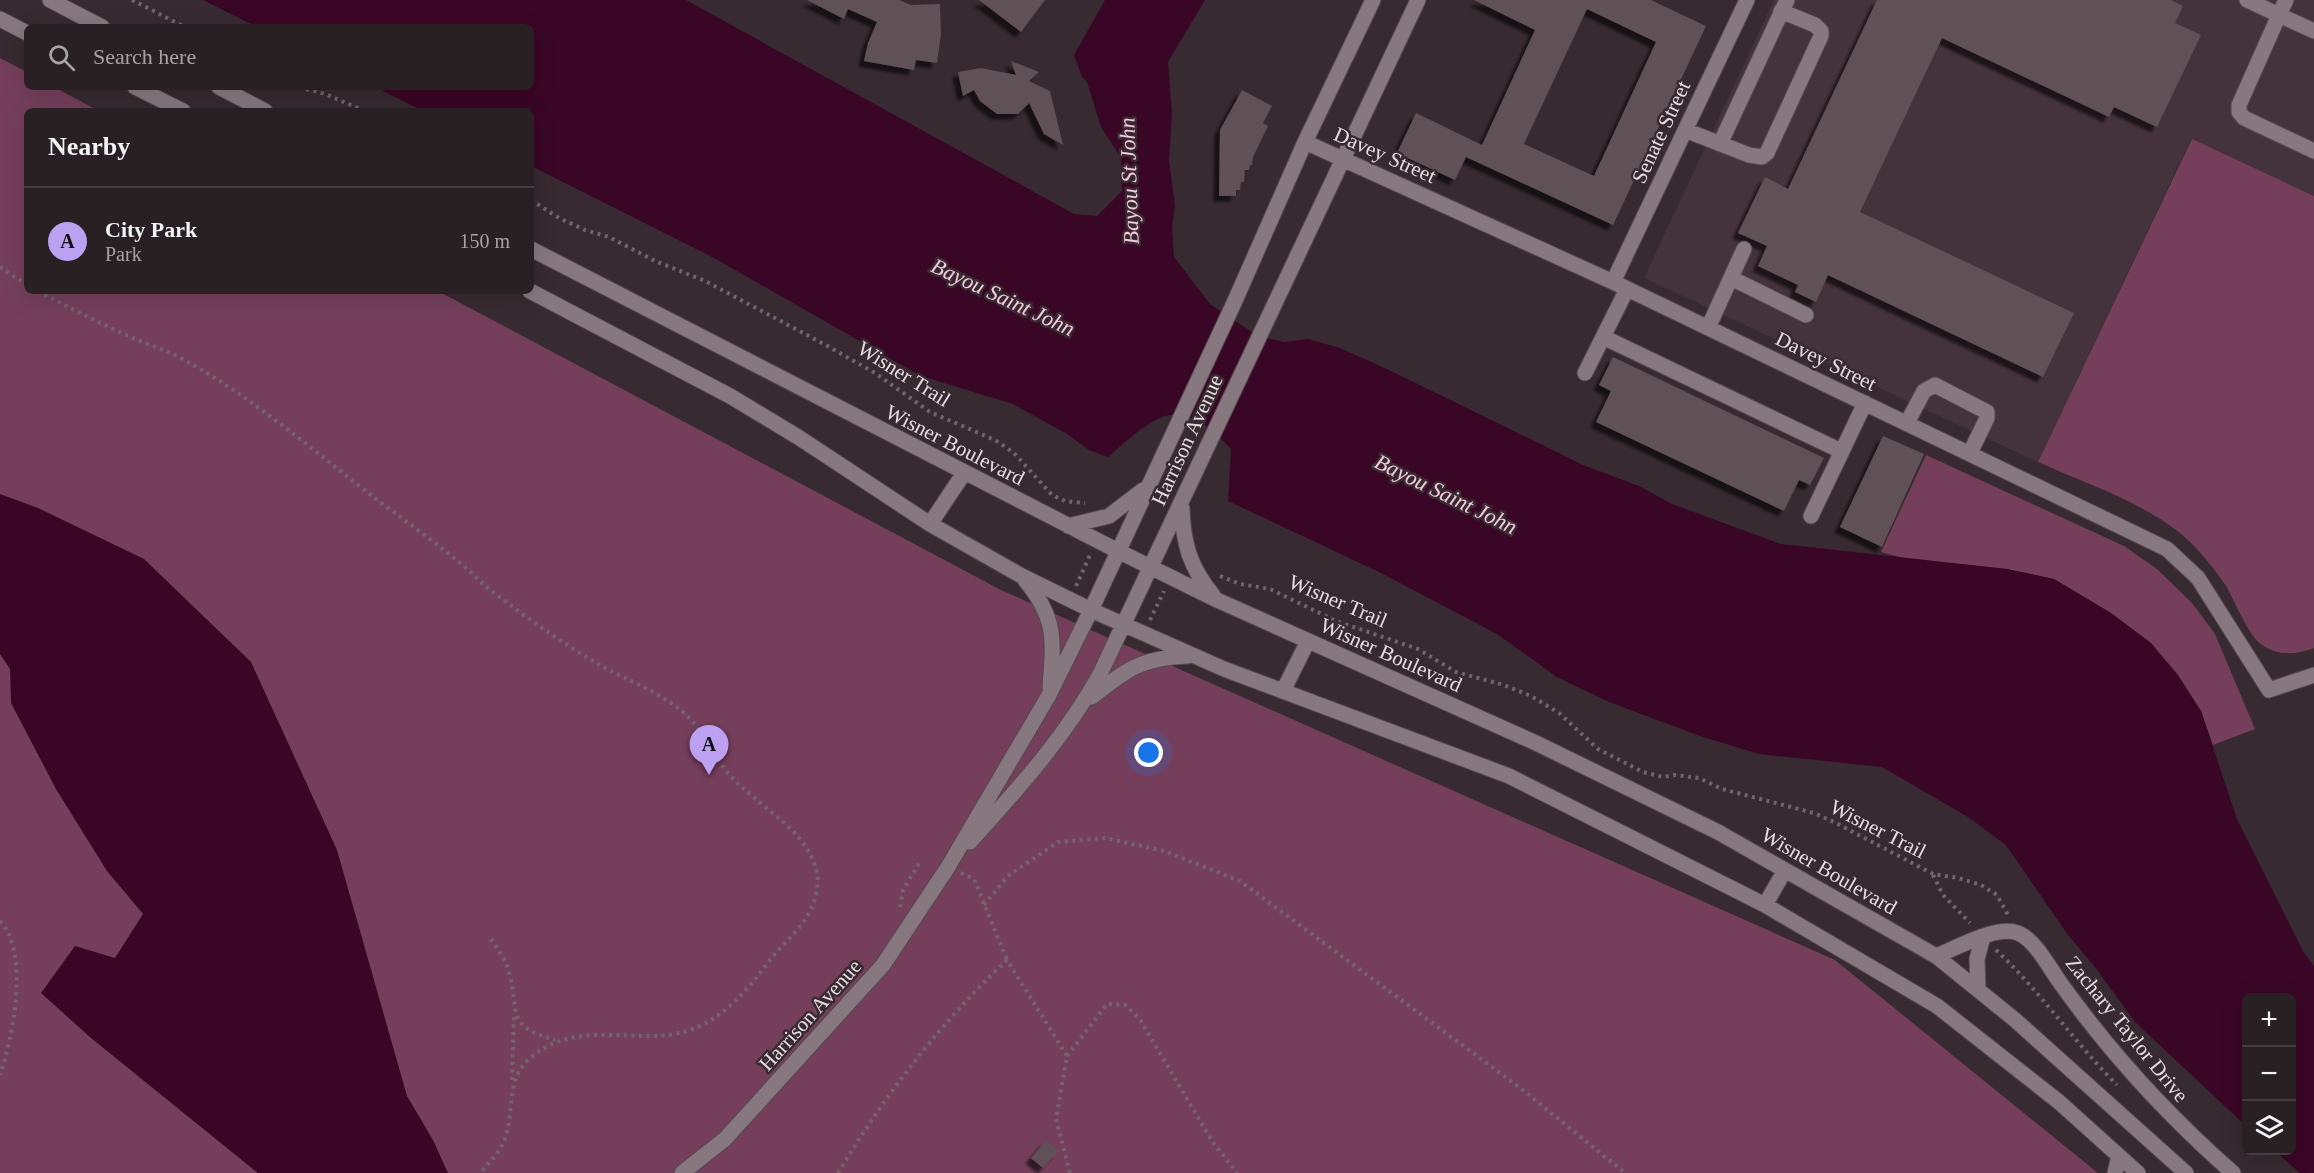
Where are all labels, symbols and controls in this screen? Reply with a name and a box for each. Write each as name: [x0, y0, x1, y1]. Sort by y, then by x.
search box: [24, 24, 534, 90]
icon: search: [45, 41, 78, 74]
text: Search here: [93, 44, 196, 69]
street label: Senate Street: [1627, 77, 1695, 187]
water label: Bayou St John: [1114, 117, 1144, 245]
street label: Davey Street: [1330, 122, 1440, 188]
text: Nearby: [48, 132, 130, 161]
text: City Park: [105, 217, 197, 242]
text: A: [60, 230, 75, 252]
text: 150 m: [459, 230, 510, 252]
text: Park: [105, 243, 142, 265]
water label: Bayou Saint John: [927, 253, 1079, 341]
street label: Davey Street: [1772, 326, 1880, 396]
street label: Wisner Trail: [853, 336, 955, 412]
street label: Harrison Avenue: [1146, 371, 1228, 509]
street label: Wisner Boulevard: [882, 400, 1029, 491]
water label: Bayou Saint John: [1371, 449, 1521, 539]
street label: Wisner Trail: [1285, 569, 1391, 633]
street label: Wisner Boulevard: [1316, 613, 1466, 697]
pin: A: [690, 726, 728, 775]
your location: [1134, 738, 1163, 767]
street label: Wisner Trail: [1826, 795, 1930, 864]
street label: Wisner Boulevard: [1757, 822, 1901, 920]
street label: Zachary Taylor Drive: [2061, 951, 2193, 1107]
street label: Harrison Avenue: [754, 954, 866, 1076]
map controls: [2242, 993, 2296, 1155]
button: +: [2242, 993, 2296, 1047]
button: −: [2242, 1047, 2296, 1101]
button: layers: [2242, 1101, 2296, 1155]

